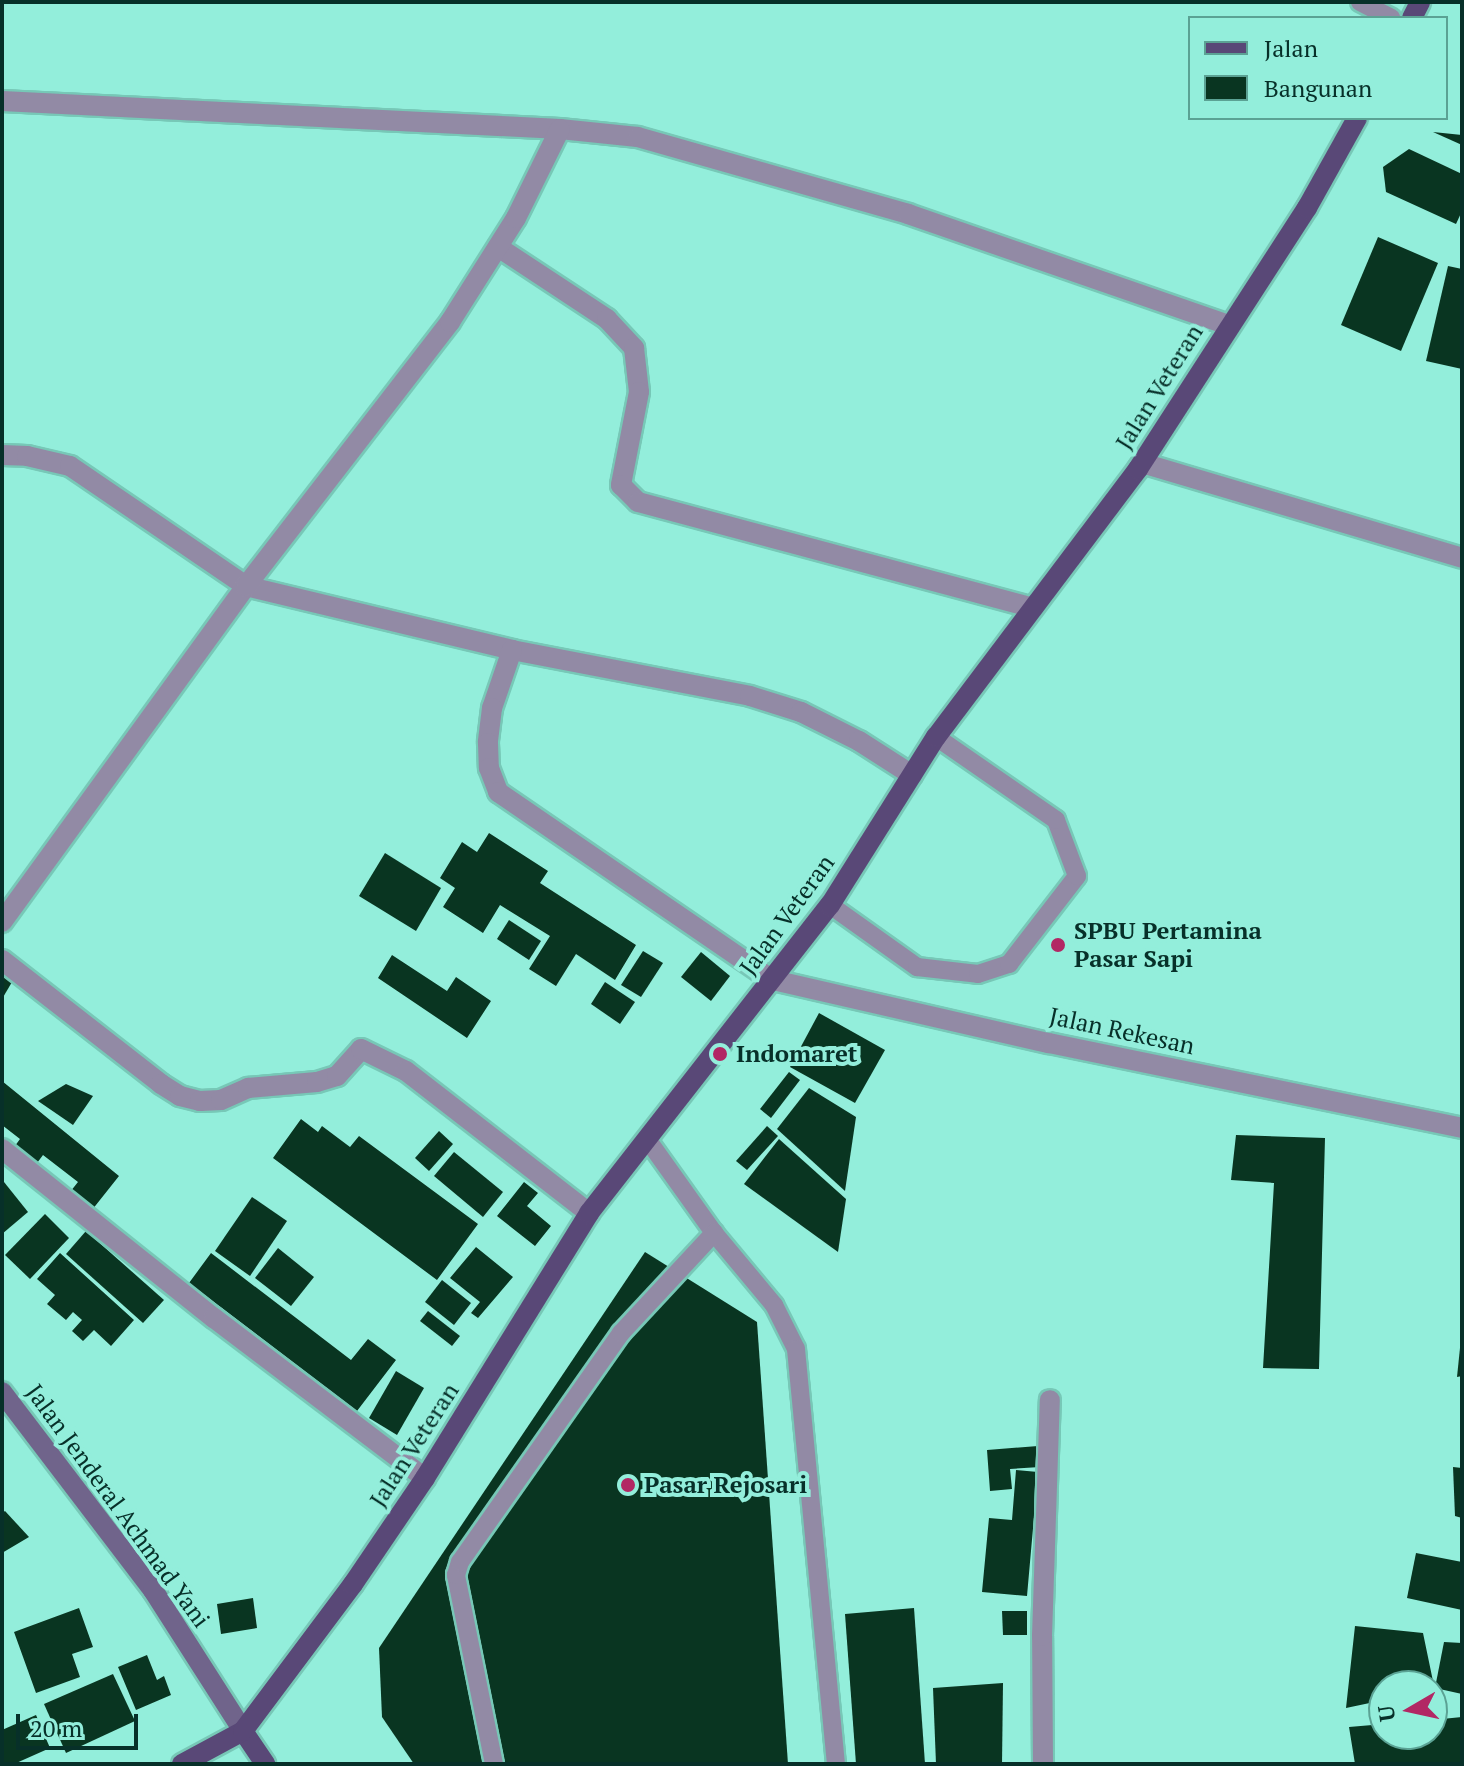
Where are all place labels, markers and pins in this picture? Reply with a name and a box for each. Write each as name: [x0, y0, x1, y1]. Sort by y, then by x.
place label: SPBU Pertamina Pasar Sapi: [1074, 917, 1262, 973]
marker: SPBU Pertamina Pasar Sapi: [1049, 936, 1067, 954]
place label: Indomaret: [736, 1040, 857, 1068]
marker: Indomaret: [711, 1045, 729, 1063]
place label: Pasar Rejosari: [644, 1471, 807, 1499]
marker: Pasar Rejosari: [619, 1476, 637, 1494]

